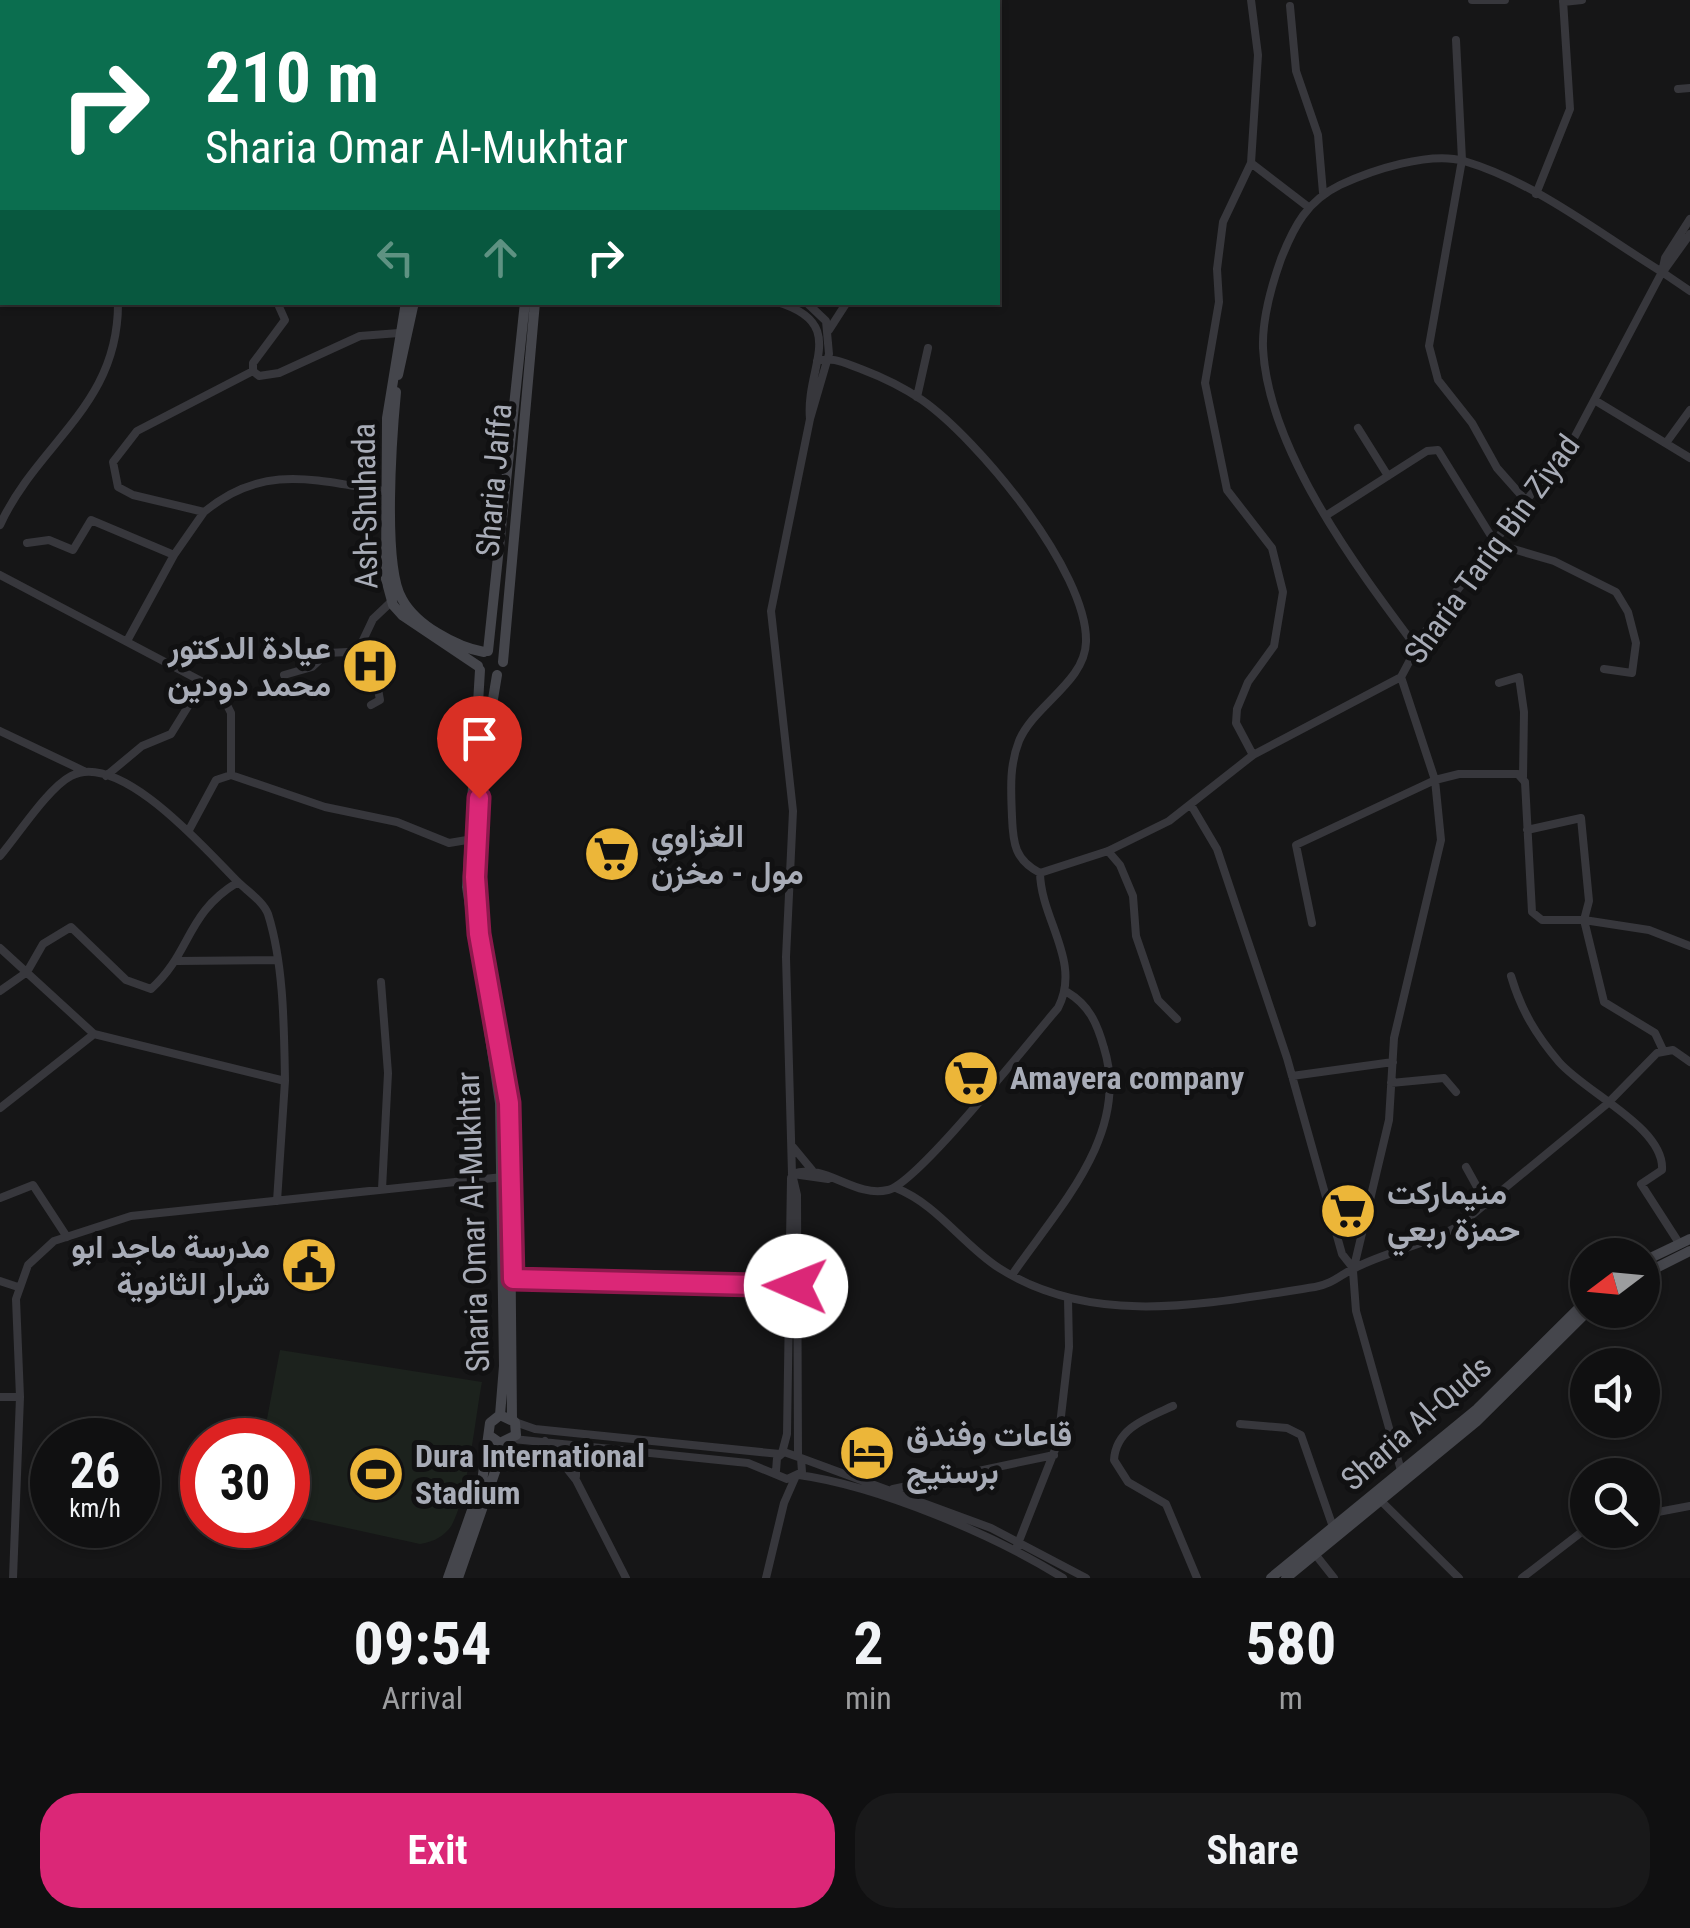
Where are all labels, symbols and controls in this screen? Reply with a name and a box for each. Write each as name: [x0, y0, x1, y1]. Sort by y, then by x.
text: 210 m: [205, 37, 379, 119]
icon: right: [40, 40, 170, 170]
text: Sharia Omar Al-Mukhtar: [205, 121, 628, 174]
icon: left: [368, 230, 423, 285]
icon: ahead: [473, 230, 528, 285]
icon: right: [578, 230, 633, 285]
street label: Sharia Jaffa: [468, 402, 520, 558]
street label: Ash-Shuhada: [345, 423, 385, 589]
street label: Sharia Tariq Bin Ziyad: [1396, 427, 1588, 671]
place label: عيادة الدكتور محمد دودين: [167, 629, 331, 705]
hospital icon: عيادة الدكتور محمد دودين: [340, 636, 400, 696]
pin: [437, 696, 522, 799]
icon: arrive: [452, 711, 507, 766]
place label: الغزاوي مول - مخزن: [651, 817, 804, 893]
supermarket icon: الغزاوي مول - مخزن: [582, 824, 642, 884]
supermarket icon: Amayera company: [941, 1048, 1001, 1108]
place label: Amayera company: [1010, 1059, 1244, 1097]
street label: Sharia Omar Al-Mukhtar: [449, 1071, 497, 1373]
place label: منيماركت حمزة ربعي: [1387, 1174, 1520, 1257]
supermarket icon: منيماركت حمزة ربعي: [1318, 1181, 1378, 1241]
place label: مدرسة ماجد ابو شرار الثانوية: [71, 1228, 270, 1304]
position arrow: [744, 1234, 848, 1338]
public building icon: مدرسة ماجد ابو شرار الثانوية: [279, 1235, 339, 1295]
north arrow: [1570, 1238, 1660, 1328]
map controls: [1570, 1238, 1660, 1548]
street label: Sharia Al-Quds: [1333, 1348, 1499, 1498]
button: sound: [1570, 1348, 1660, 1438]
place label: قاعات وفندق برستيج: [906, 1416, 1072, 1494]
speed limit sign: 30: [180, 1418, 310, 1548]
hotel icon: قاعات وفندق برستيج: [837, 1423, 897, 1483]
place label: Dura International Stadium: [415, 1437, 645, 1512]
text: 26: [70, 1442, 120, 1500]
sports icon: Dura International Stadium: [346, 1444, 406, 1504]
button: search: [1570, 1458, 1660, 1548]
text: km/h: [69, 1494, 121, 1523]
text: 09:54: [354, 1608, 491, 1679]
text: 2: [853, 1608, 884, 1679]
text: 580: [1245, 1608, 1336, 1679]
text: Arrival: [382, 1679, 463, 1717]
text: min: [845, 1679, 892, 1717]
text: m: [1279, 1679, 1303, 1717]
button: Exit: [40, 1793, 835, 1908]
button: Share: [855, 1793, 1650, 1908]

